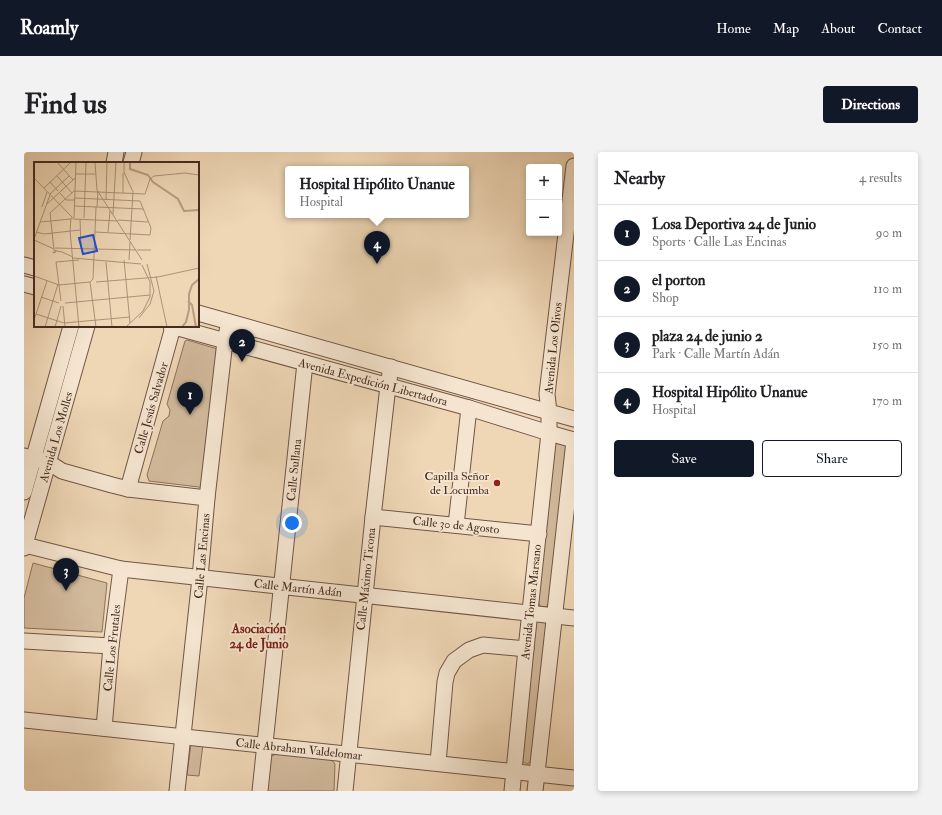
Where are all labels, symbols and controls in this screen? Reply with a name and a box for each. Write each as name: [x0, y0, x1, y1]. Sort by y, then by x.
text: Roamly: [20, 16, 78, 40]
text: Home: [716, 20, 751, 37]
text: Map: [773, 20, 799, 37]
text: About: [821, 20, 855, 37]
text: Contact: [877, 20, 922, 37]
button: Directions: [823, 86, 918, 123]
text: Find us: [24, 87, 107, 122]
inset map: [34, 162, 199, 327]
map controls: [526, 164, 562, 236]
button: +: [526, 164, 562, 200]
popup: [285, 166, 469, 218]
text: Nearby: [614, 168, 665, 189]
text: 4 results: [859, 170, 902, 186]
text: Hospital Hipólito Unanue: [299, 175, 455, 194]
text: Hospital: [299, 194, 343, 210]
button: −: [526, 200, 562, 236]
text: Losa Deportiva 24 de Junio: [652, 215, 816, 234]
text: 1: [625, 225, 629, 241]
text: 90 m: [876, 225, 902, 241]
pin: 4: [364, 231, 390, 264]
text: Sports · Calle Las Encinas: [652, 234, 786, 250]
text: el porton: [652, 271, 705, 290]
text: 2: [624, 281, 630, 297]
text: 110 m: [873, 281, 902, 297]
text: Shop: [652, 290, 679, 306]
street label: Avenida Los Olivos: [541, 301, 566, 396]
text: plaza 24 de junio 2: [652, 327, 763, 346]
pin: 2: [229, 329, 255, 362]
text: 3: [625, 337, 630, 353]
text: 150 m: [872, 337, 902, 353]
text: Park · Calle Martín Adán: [652, 346, 780, 362]
street label: Avenida Expedición Libertadora: [296, 355, 450, 410]
street label: Calle Jesús Salvador: [131, 360, 172, 456]
pin: 1: [177, 382, 203, 415]
text: Hospital Hipólito Unanue: [652, 383, 808, 402]
street label: Avenida Los Molles: [36, 390, 77, 485]
text: 4: [623, 393, 631, 409]
text: 170 m: [872, 393, 902, 409]
text: Hospital: [652, 402, 696, 418]
street label: Calle Sullana: [284, 437, 305, 502]
button: Save: [614, 440, 754, 477]
button: Share: [762, 440, 902, 477]
place label: Capilla Señor de Locumba: [424, 469, 490, 498]
marker: Capilla Señor de Locumba: [492, 478, 502, 488]
street label: Calle Las Encinas: [191, 513, 214, 599]
your location: [282, 513, 302, 533]
street label: Calle 30 de Agosto: [412, 513, 500, 538]
street label: Calle Máximo Ticona: [354, 526, 379, 631]
street label: Avenida Tomas Marsano: [518, 543, 545, 662]
pin: 3: [53, 558, 79, 591]
street label: Calle Martín Adán: [253, 576, 343, 601]
street label: Calle Los Frutales: [100, 604, 125, 692]
district label: Asociación 24 de Junio: [230, 621, 289, 653]
street label: Calle Abraham Valdelomar: [235, 735, 363, 764]

